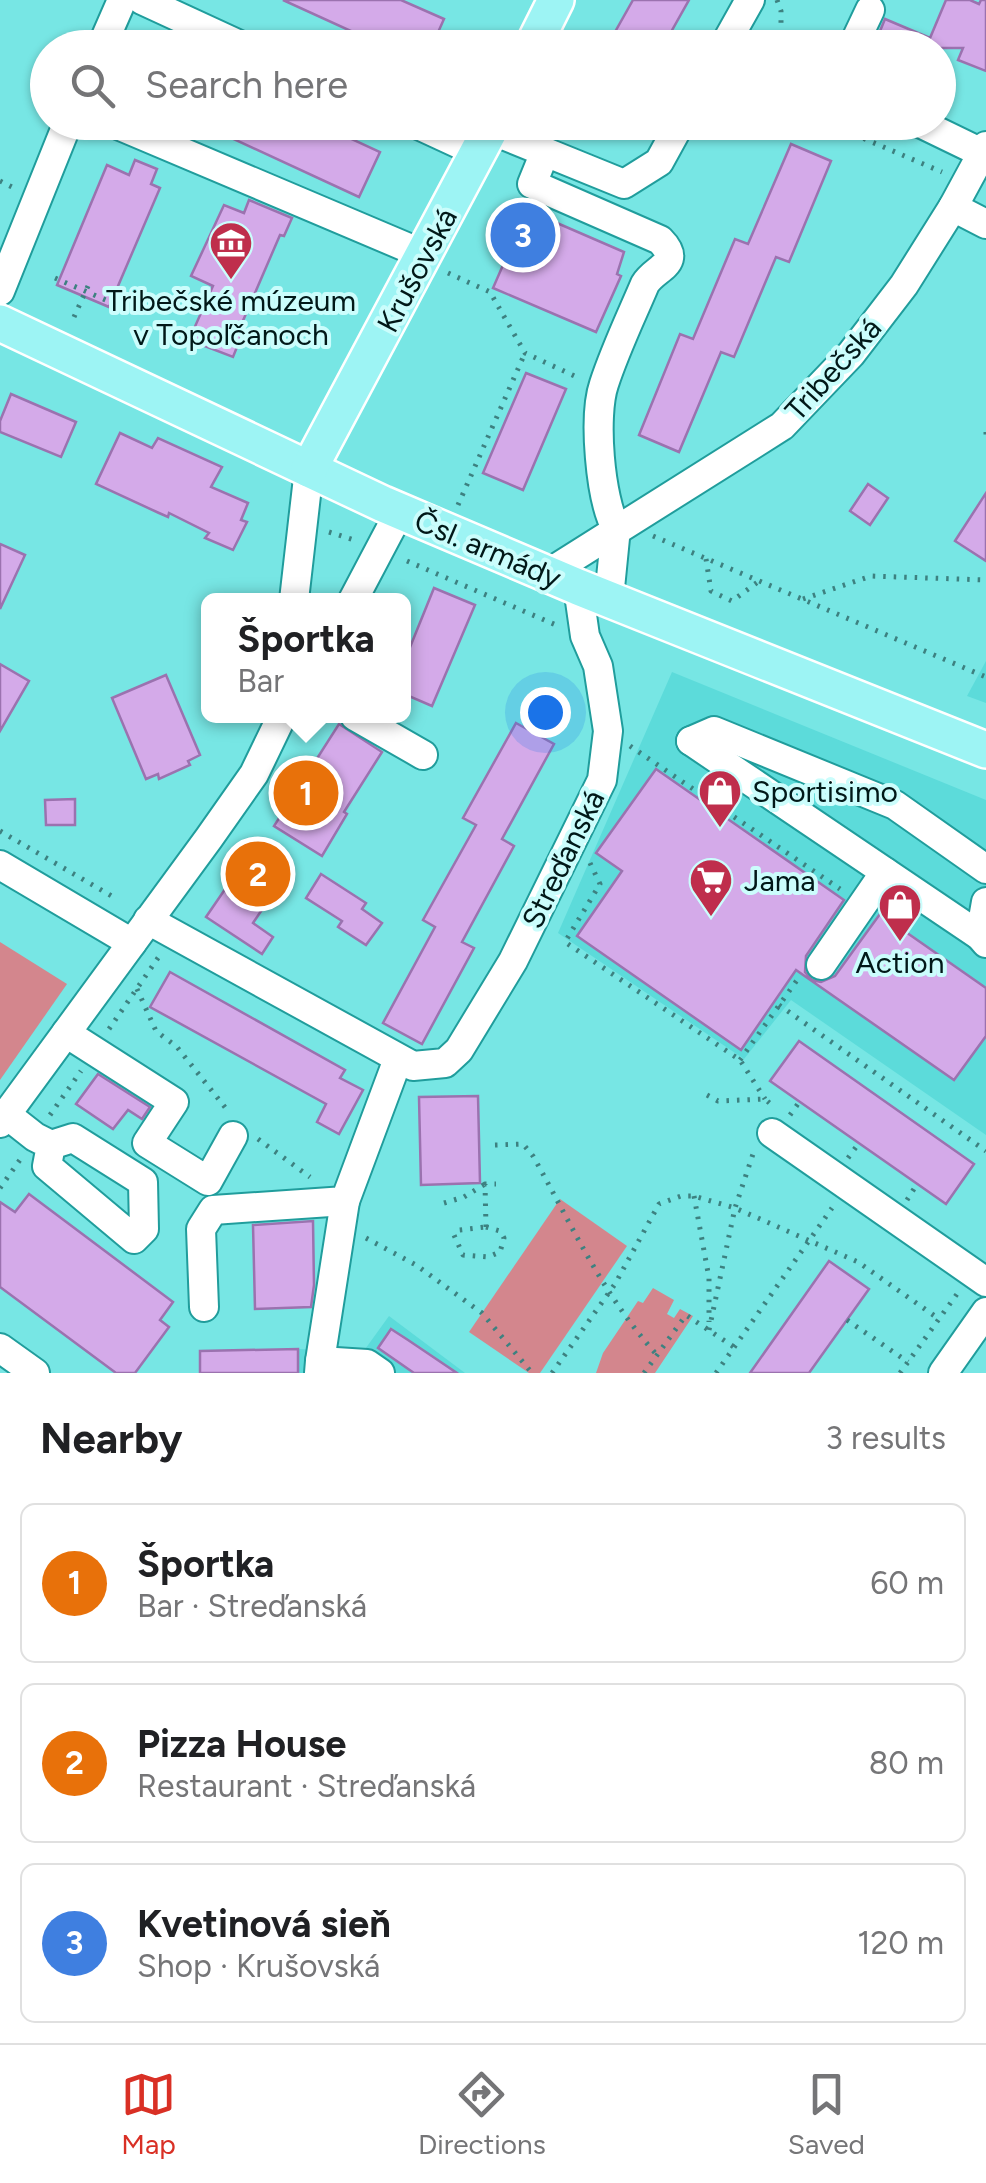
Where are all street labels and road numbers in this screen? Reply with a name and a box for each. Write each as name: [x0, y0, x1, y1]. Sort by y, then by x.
street label: Krušovská: [369, 202, 465, 338]
street label: Tribečská: [777, 310, 889, 428]
street label: Čsl. armády: [409, 502, 567, 596]
street label: Streďanská: [514, 784, 612, 934]

